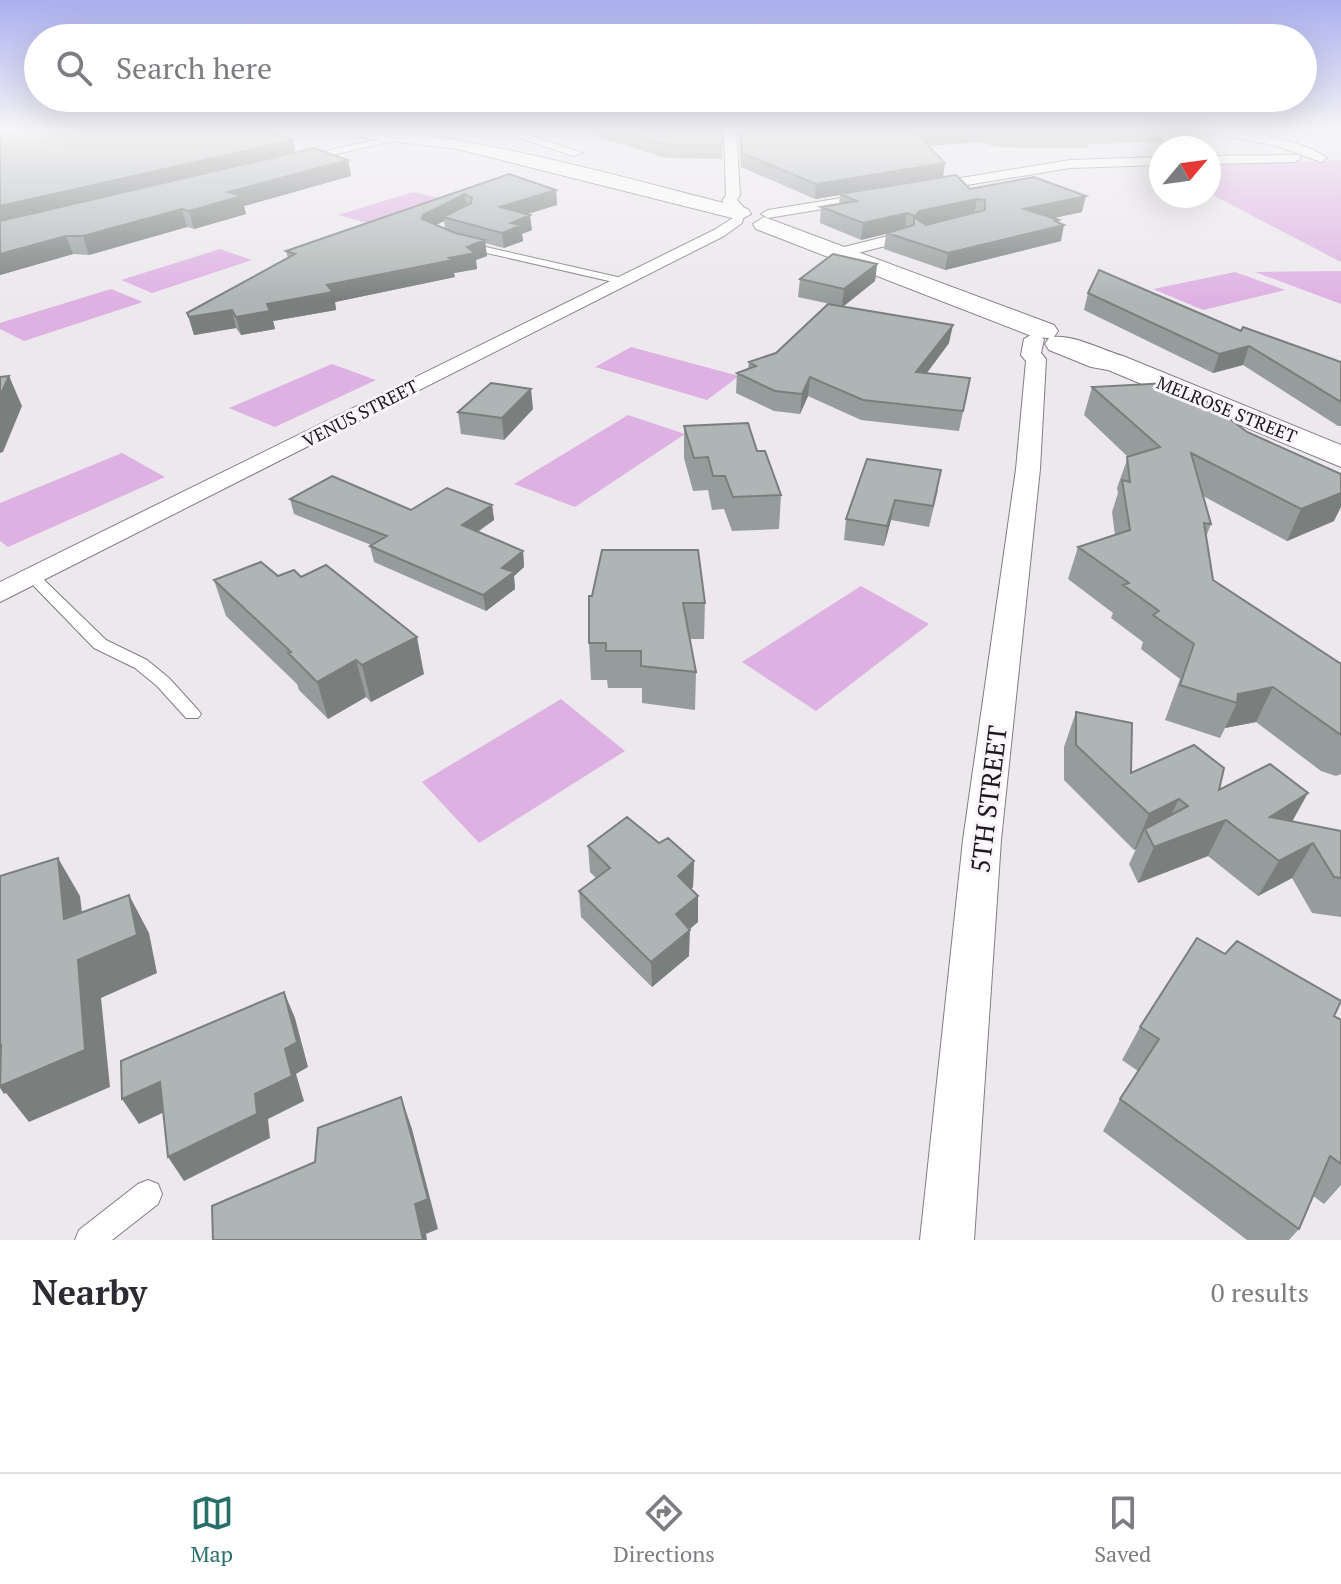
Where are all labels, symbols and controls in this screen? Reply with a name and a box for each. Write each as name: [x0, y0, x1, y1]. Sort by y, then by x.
search box: [24, 24, 1317, 112]
icon: search: [52, 46, 96, 90]
text: Search here: [116, 48, 272, 88]
north arrow: [1149, 136, 1221, 208]
street label: MELROSE STREET: [1153, 370, 1301, 448]
street label: VENUS STREET: [298, 374, 422, 452]
street label: 5TH STREET: [962, 723, 1014, 875]
text: Nearby: [32, 1270, 147, 1315]
text: 0 results: [1211, 1275, 1309, 1309]
tab: Map: [190, 1491, 234, 1568]
tab: Directions: [613, 1491, 715, 1568]
tab: Saved: [1094, 1491, 1151, 1568]

